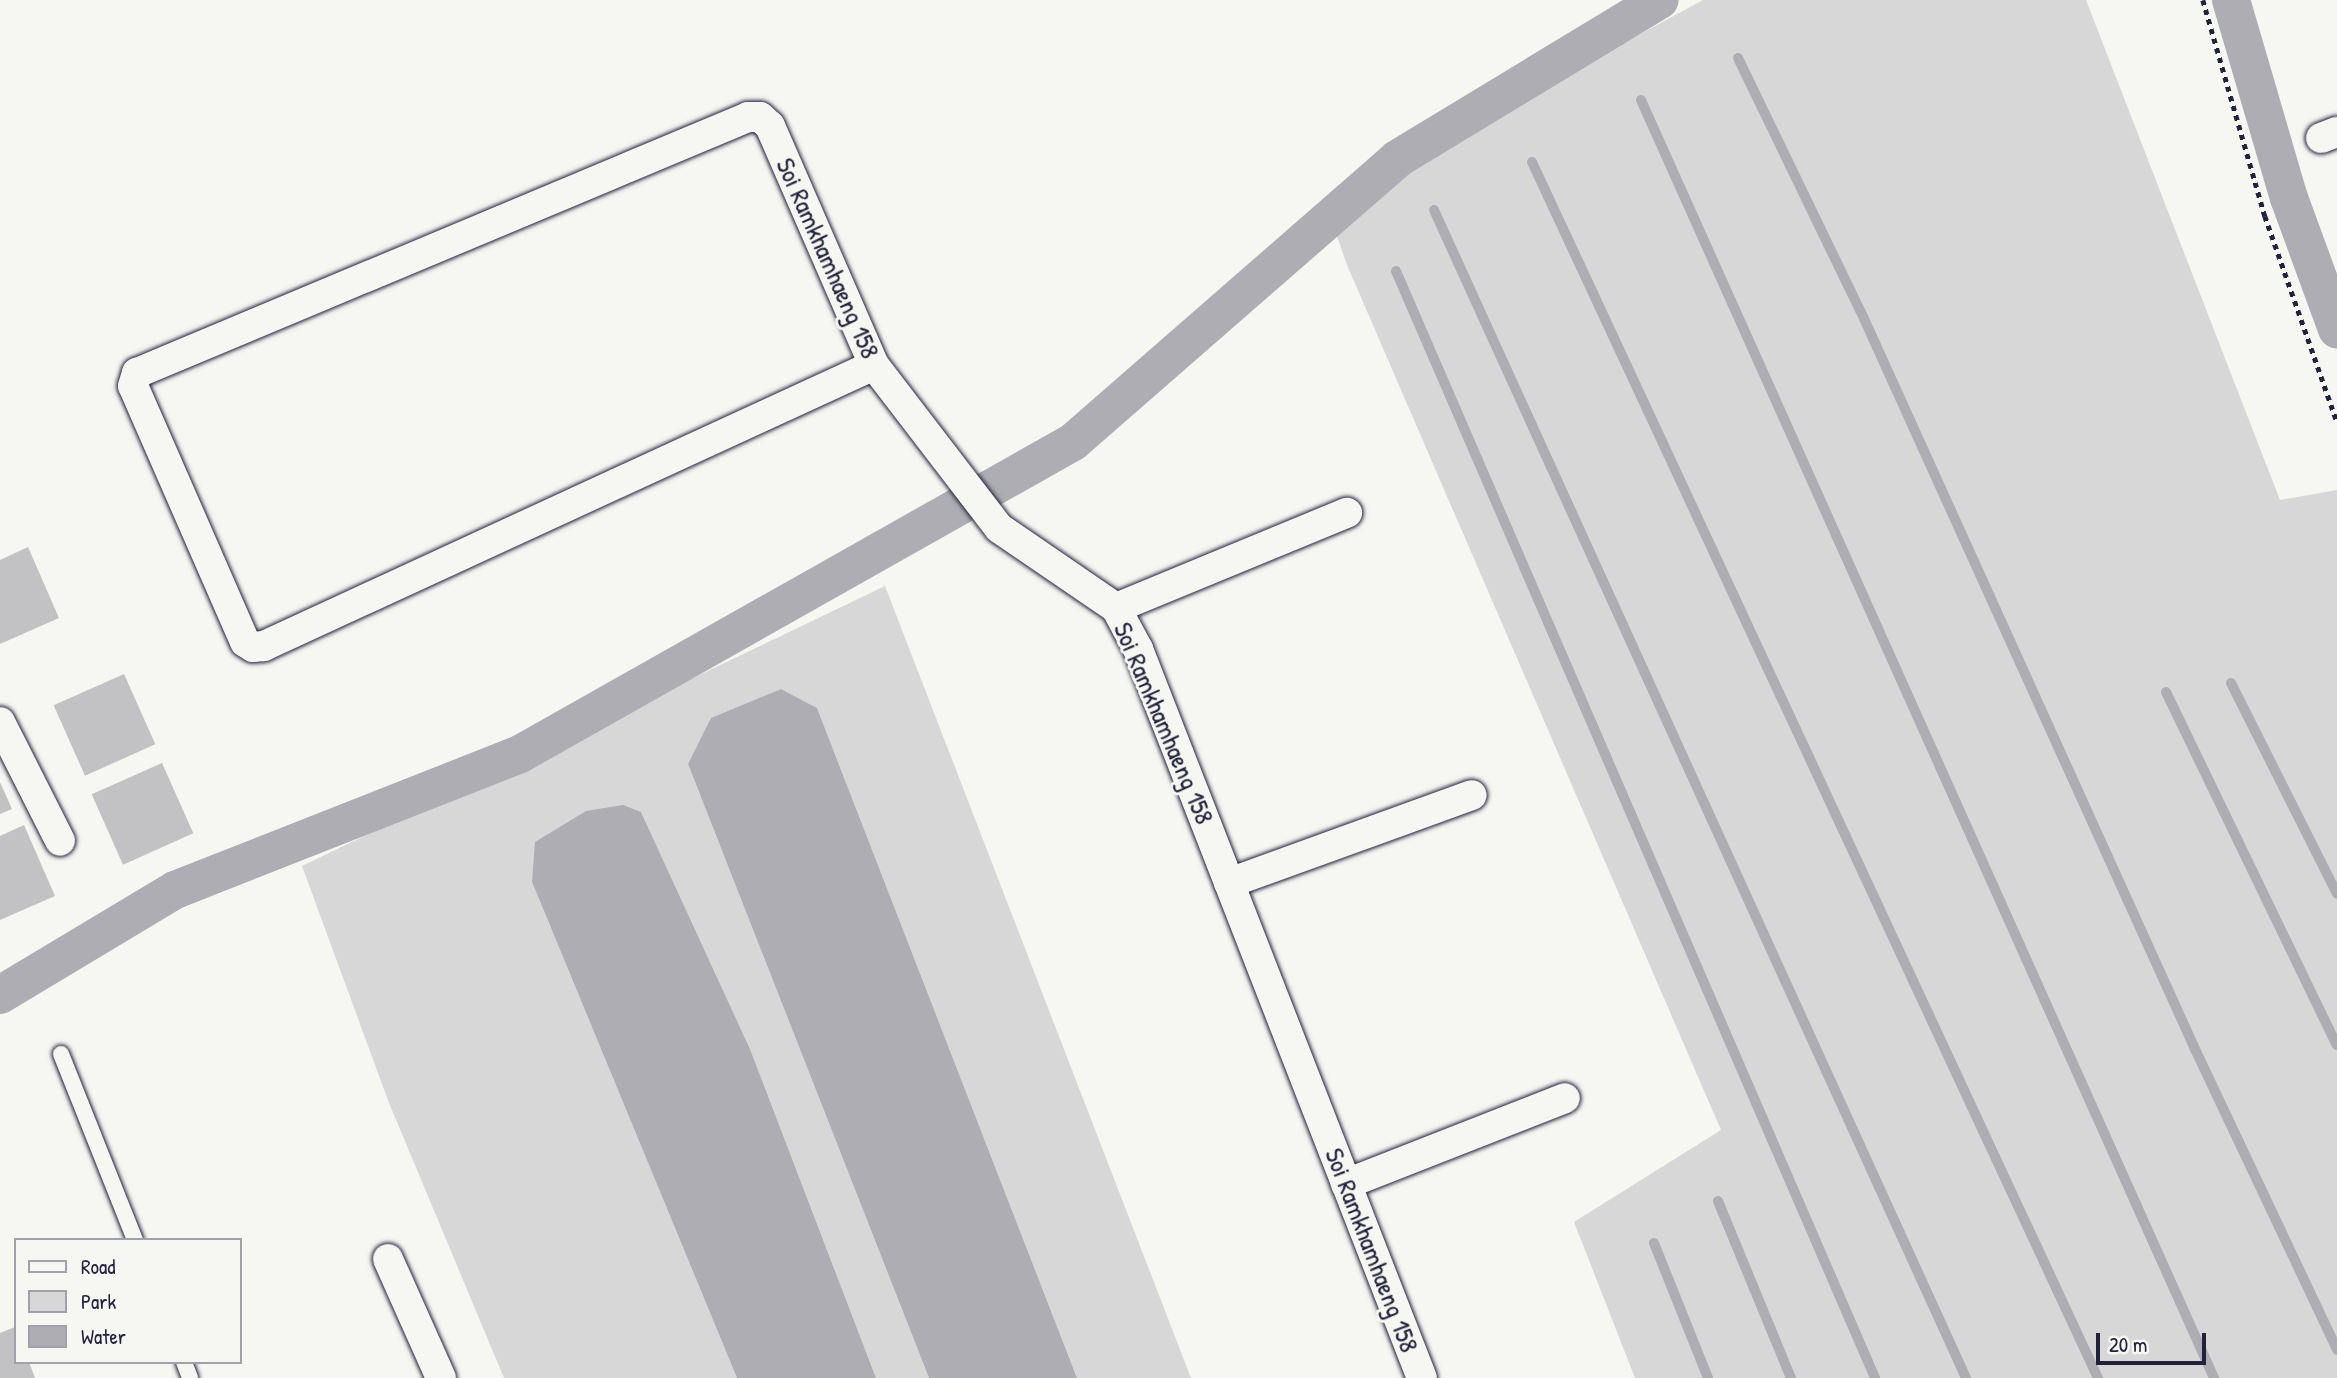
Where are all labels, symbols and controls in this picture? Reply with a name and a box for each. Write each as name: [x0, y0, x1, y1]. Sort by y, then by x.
street label: Soi Ramkhamhaeng 158: [770, 153, 886, 363]
street label: Soi Ramkhamhaeng 158: [1107, 618, 1221, 828]
street label: Soi Ramkhamhaeng 158: [1319, 1144, 1425, 1356]
legend: [14, 1238, 242, 1364]
text: Road: [81, 1252, 115, 1281]
text: Park: [81, 1287, 116, 1316]
scale bar: [2099, 1318, 2209, 1362]
text: Water: [81, 1322, 126, 1351]
text: 20 m: [2109, 1330, 2147, 1359]

